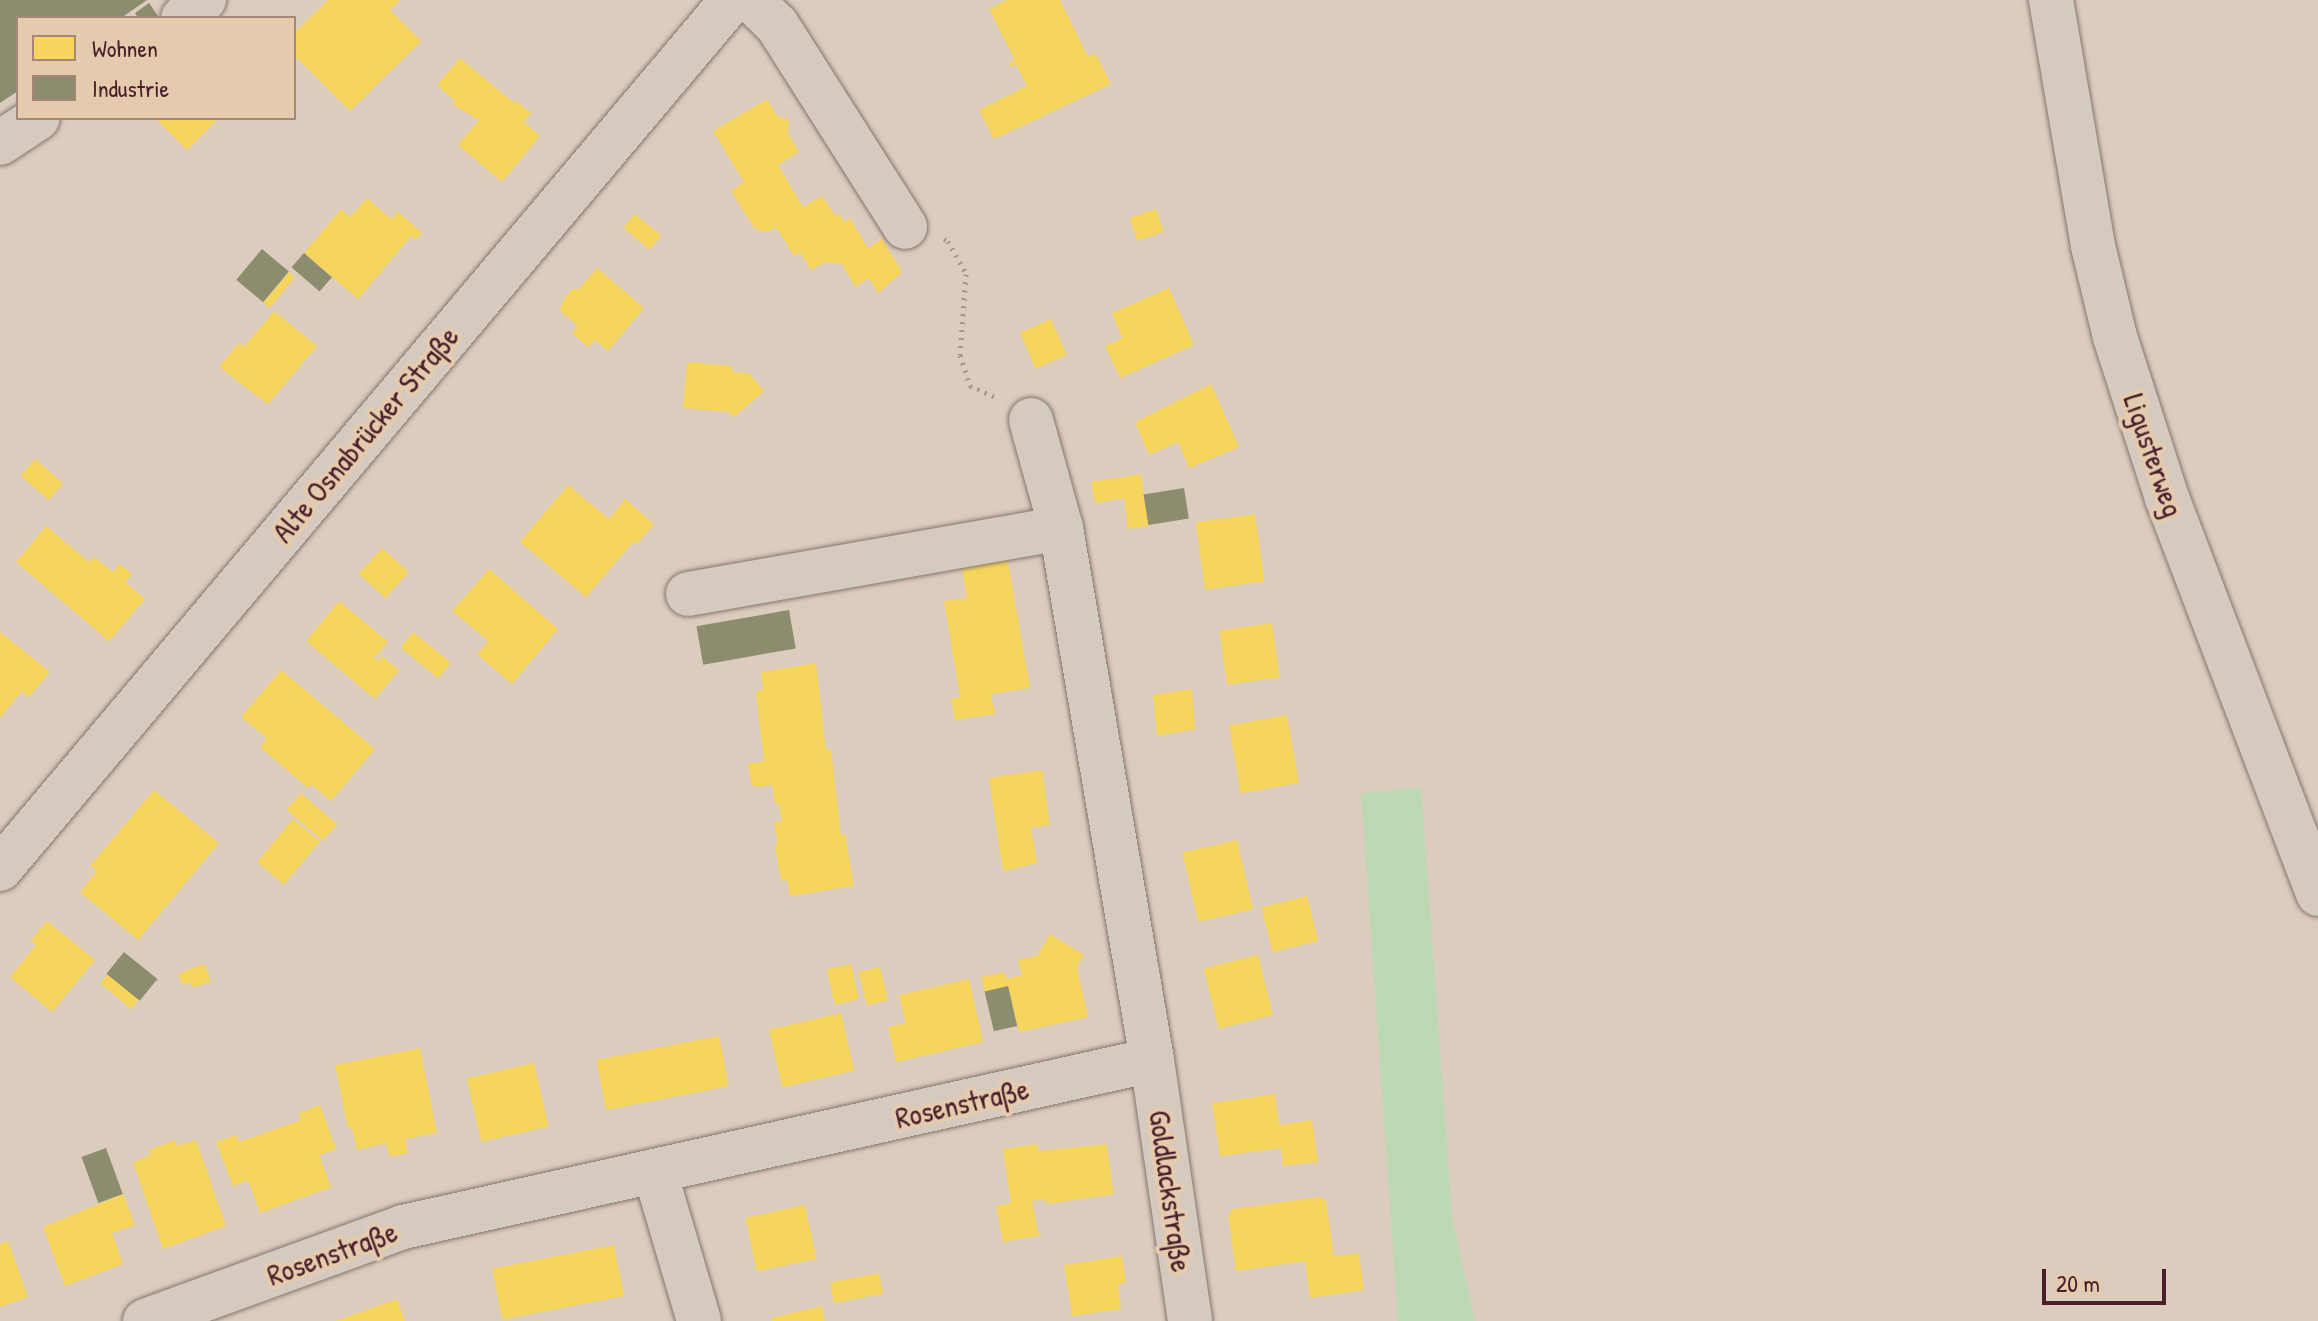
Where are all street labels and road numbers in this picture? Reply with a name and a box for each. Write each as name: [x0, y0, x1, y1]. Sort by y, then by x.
street label: Alte Osnabrücker Straße: [264, 319, 466, 549]
street label: Ligusterweg: [2116, 389, 2192, 521]
street label: Rosenstraße: [892, 1070, 1032, 1136]
street label: Goldlackstraße: [1142, 1108, 1200, 1274]
street label: Rosenstraße: [262, 1213, 402, 1293]

